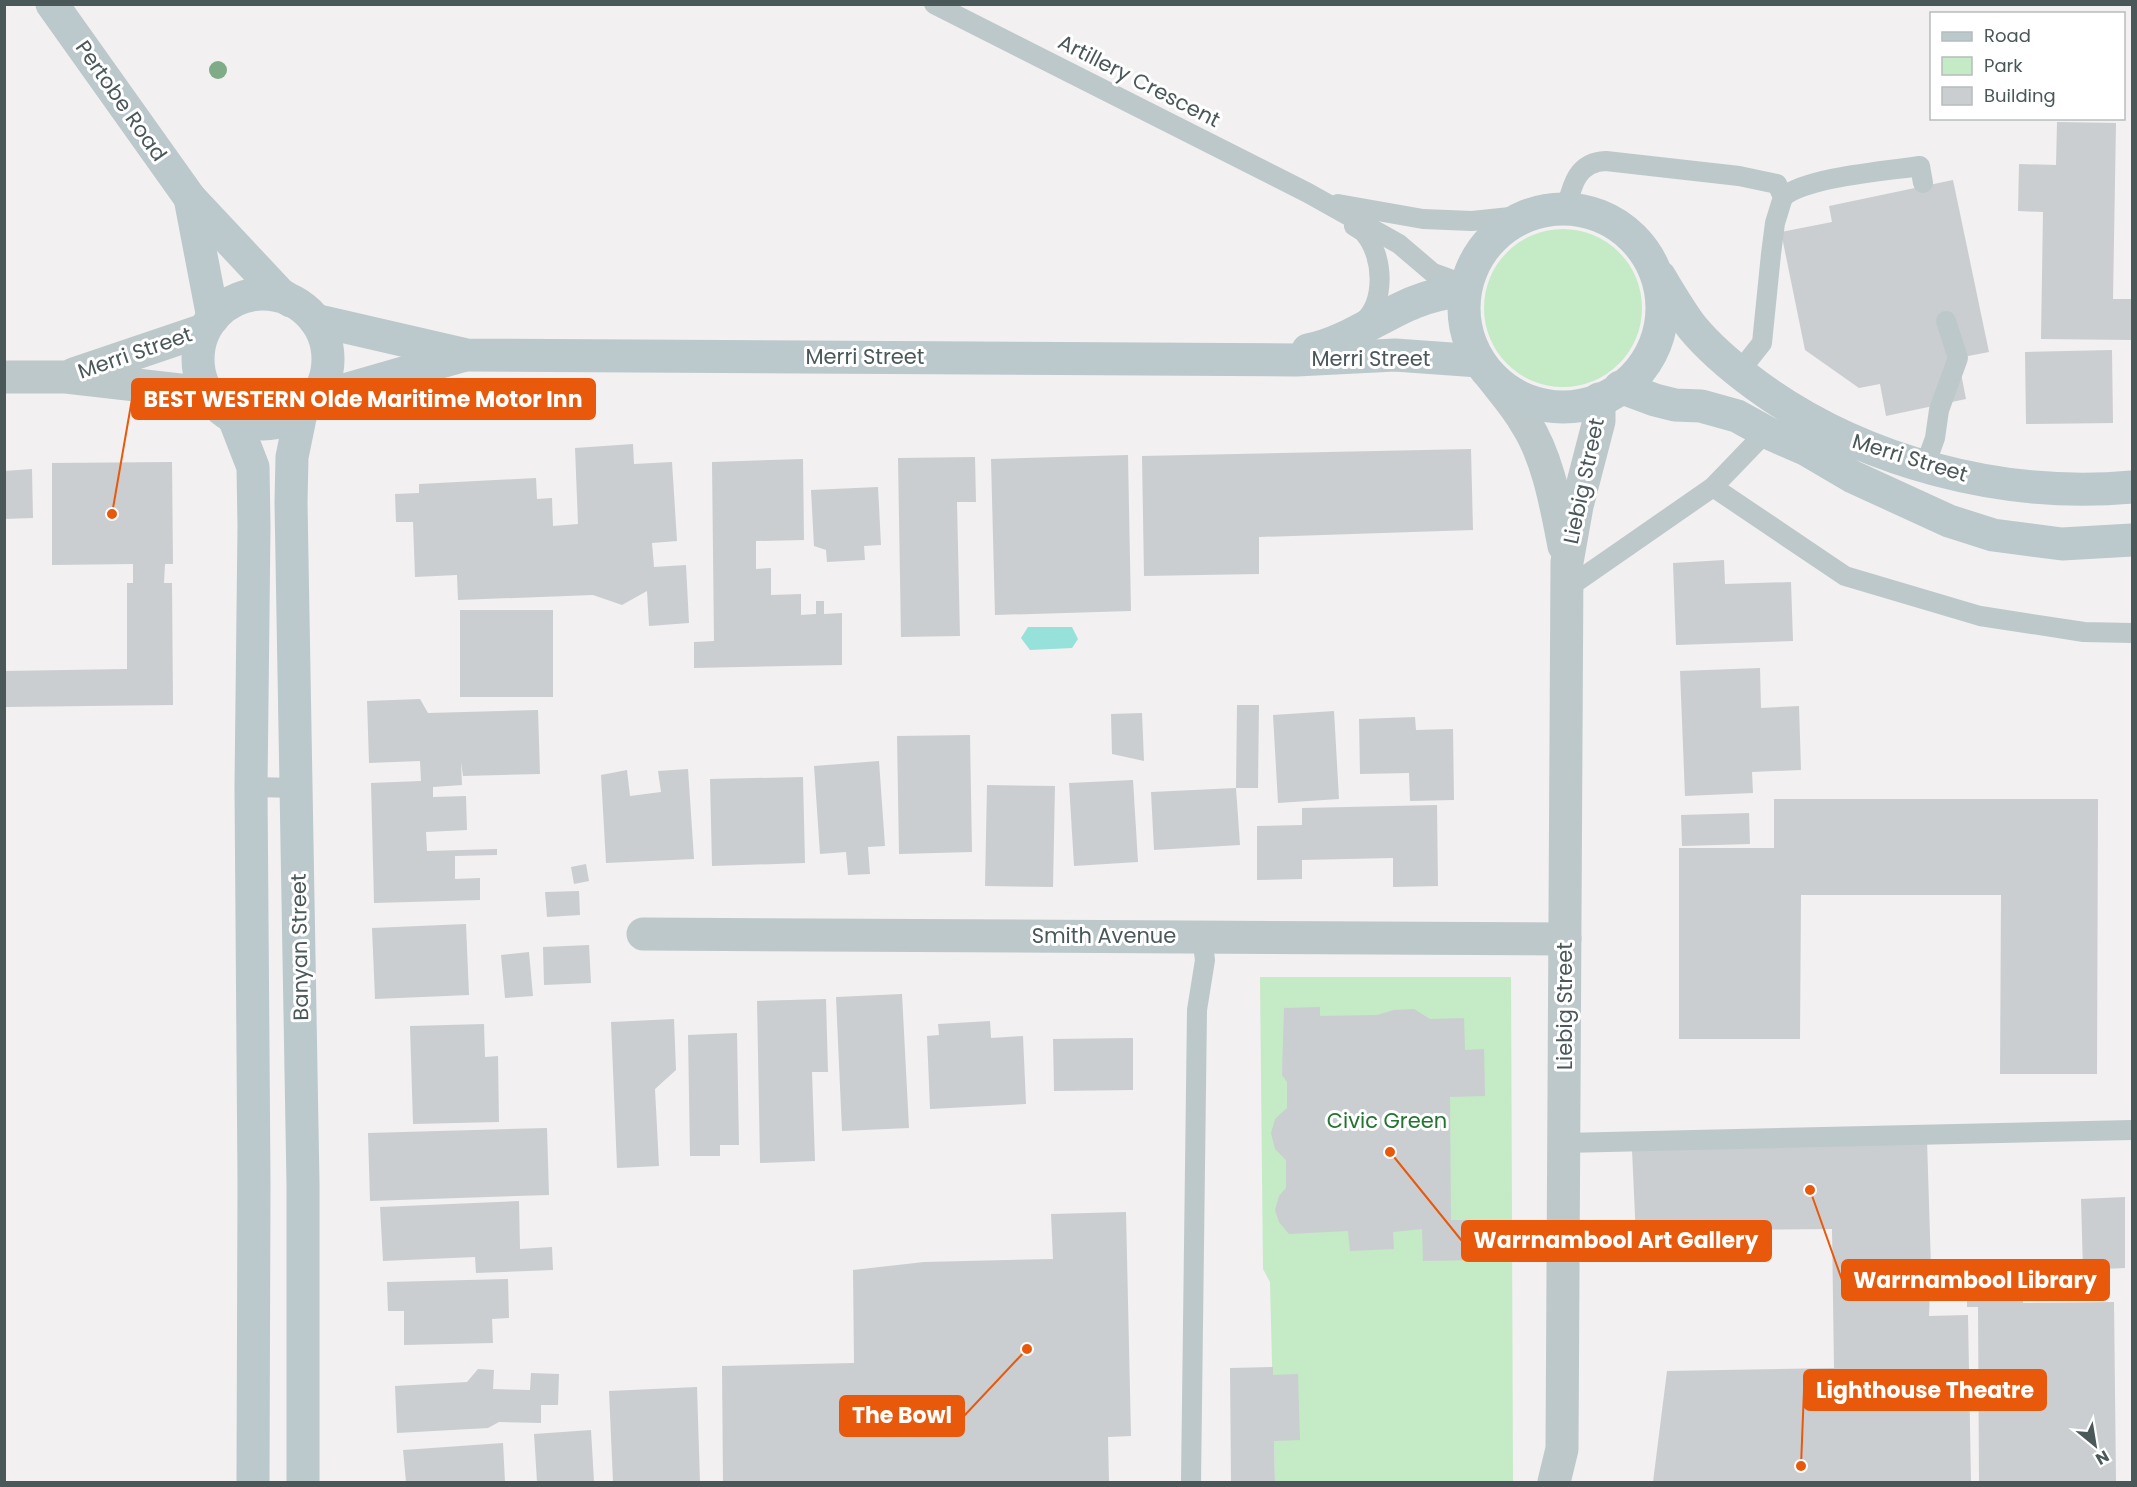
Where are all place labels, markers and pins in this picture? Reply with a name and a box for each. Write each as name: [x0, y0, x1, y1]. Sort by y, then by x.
callout: BEST WESTERN Olde Maritime Motor Inn: [132, 379, 595, 419]
callout: Warrnambool Art Gallery: [1462, 1221, 1771, 1261]
callout: Warrnambool Library: [1842, 1260, 2109, 1300]
callout: Lighthouse Theatre: [1804, 1370, 2046, 1410]
callout: The Bowl: [840, 1396, 964, 1436]

